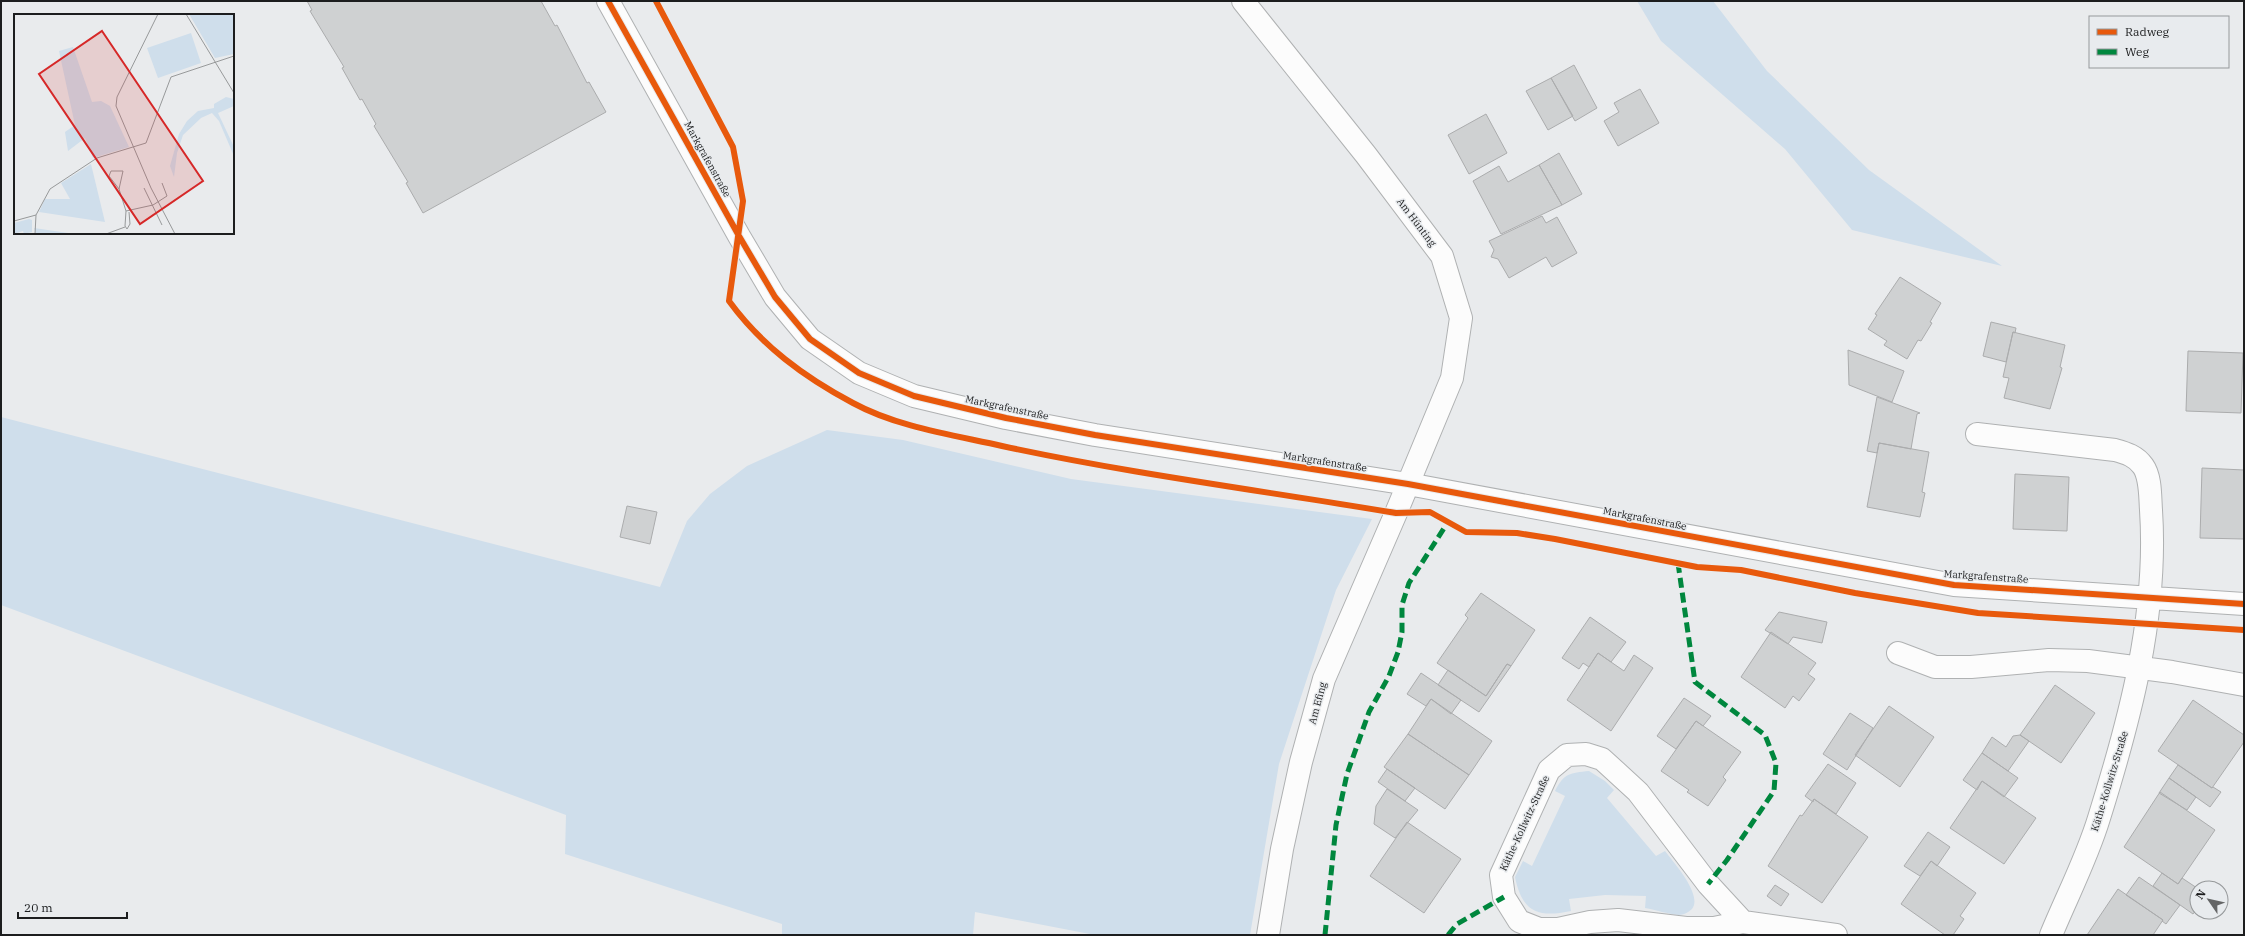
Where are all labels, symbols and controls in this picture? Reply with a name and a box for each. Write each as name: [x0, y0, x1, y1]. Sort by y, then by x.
inset map: [14, 14, 234, 234]
legend: [2089, 16, 2229, 68]
text: Radweg: [2125, 24, 2170, 39]
text: Weg: [2125, 44, 2150, 59]
street label: Markgrafenstraße: [681, 119, 734, 199]
street label: Am Hünting: [1394, 195, 1439, 250]
street label: Markgrafenstraße: [964, 392, 1050, 423]
street label: Markgrafenstraße: [1282, 448, 1368, 475]
street label: Markgrafenstraße: [1602, 504, 1688, 533]
street label: Markgrafenstraße: [1943, 567, 2029, 586]
street label: Am Efing: [1306, 680, 1330, 726]
street label: Käthe-Kollwitz-Straße: [2088, 730, 2131, 833]
street label: Käthe-Kollwitz-Straße: [1497, 773, 1552, 873]
north arrow: [2189, 880, 2229, 920]
text: N: [2192, 887, 2209, 902]
scale bar: [18, 894, 127, 920]
text: 20 m: [24, 900, 53, 915]

